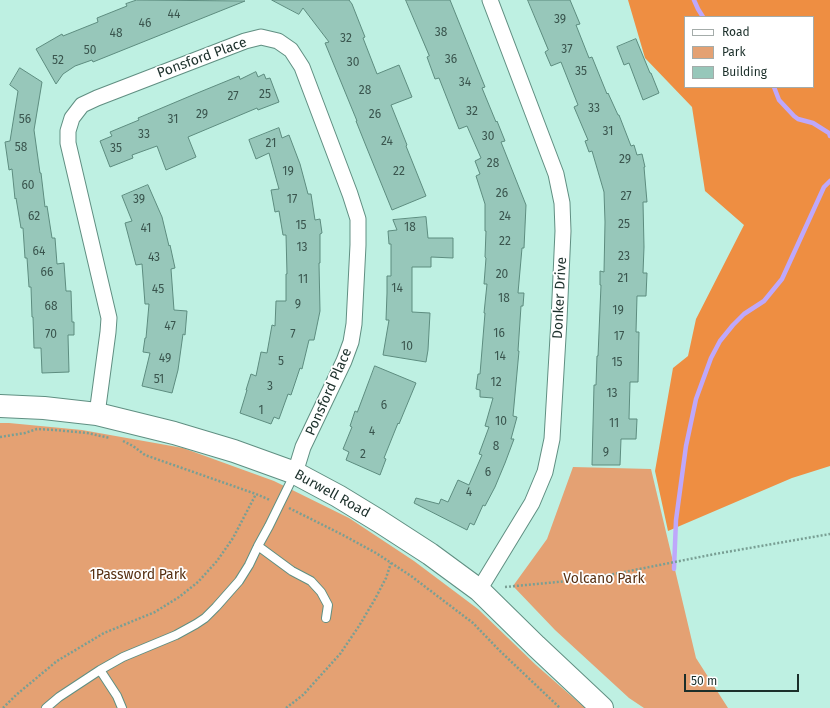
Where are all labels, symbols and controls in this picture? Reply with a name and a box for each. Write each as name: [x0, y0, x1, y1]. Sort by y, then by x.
house number: 44: [168, 8, 180, 22]
house number: 39: [554, 13, 566, 27]
legend: [684, 16, 814, 88]
house number: 46: [139, 17, 151, 31]
text: Road: [722, 25, 750, 39]
house number: 38: [435, 26, 447, 40]
house number: 48: [110, 27, 122, 41]
house number: 32: [340, 32, 352, 46]
street label: Ponsford Place: [155, 34, 249, 82]
house number: 37: [561, 43, 573, 57]
house number: 50: [84, 44, 96, 58]
text: Park: [722, 45, 746, 59]
house number: 36: [445, 53, 457, 67]
house number: 52: [52, 54, 64, 68]
house number: 30: [347, 56, 359, 70]
house number: 35: [575, 65, 587, 79]
text: Building: [722, 65, 767, 79]
house number: 34: [459, 76, 471, 90]
house number: 28: [359, 84, 371, 98]
house number: 25: [259, 88, 271, 102]
house number: 27: [227, 90, 239, 104]
house number: 33: [588, 102, 600, 116]
house number: 32: [466, 105, 478, 119]
house number: 29: [196, 108, 208, 122]
house number: 26: [369, 108, 381, 122]
house number: 56: [19, 113, 31, 127]
house number: 31: [168, 113, 178, 127]
house number: 31: [603, 125, 613, 139]
house number: 33: [138, 128, 150, 142]
house number: 30: [482, 130, 494, 144]
house number: 24: [381, 135, 393, 149]
house number: 21: [266, 137, 276, 151]
house number: 58: [15, 141, 27, 155]
house number: 35: [110, 142, 122, 156]
house number: 29: [619, 153, 631, 167]
house number: 28: [487, 157, 499, 171]
house number: 19: [282, 165, 294, 179]
house number: 22: [393, 165, 405, 179]
house number: 60: [21, 179, 35, 193]
house number: 26: [496, 187, 508, 201]
house number: 27: [620, 190, 632, 204]
house number: 39: [133, 193, 145, 207]
house number: 17: [287, 193, 297, 207]
house number: 62: [28, 210, 40, 224]
house number: 24: [499, 210, 511, 224]
house number: 25: [618, 218, 630, 232]
house number: 15: [295, 219, 307, 233]
house number: 18: [404, 221, 416, 235]
house number: 41: [141, 222, 151, 236]
house number: 22: [499, 235, 511, 249]
house number: 13: [296, 241, 308, 255]
house number: 64: [33, 245, 45, 259]
house number: 23: [618, 250, 630, 264]
house number: 43: [148, 251, 160, 265]
street label: Donker Drive: [549, 257, 571, 339]
house number: 66: [41, 266, 53, 280]
house number: 20: [496, 268, 508, 282]
house number: 21: [618, 272, 628, 286]
house number: 11: [298, 273, 308, 287]
house number: 14: [391, 282, 403, 296]
house number: 45: [152, 283, 164, 297]
house number: 18: [498, 292, 510, 306]
house number: 9: [295, 298, 301, 312]
house number: 68: [44, 300, 58, 314]
house number: 19: [612, 304, 624, 318]
house number: 47: [164, 320, 176, 334]
house number: 16: [493, 327, 505, 341]
house number: 70: [45, 328, 57, 342]
house number: 7: [290, 328, 296, 342]
house number: 17: [614, 330, 624, 344]
house number: 10: [401, 340, 413, 354]
street label: Ponsford Place: [302, 346, 356, 438]
house number: 14: [494, 350, 506, 364]
house number: 49: [159, 352, 171, 366]
house number: 5: [278, 355, 284, 369]
house number: 15: [611, 356, 623, 370]
house number: 51: [154, 373, 164, 387]
house number: 12: [490, 376, 502, 390]
house number: 3: [267, 380, 273, 394]
house number: 13: [606, 387, 618, 401]
house number: 6: [381, 399, 387, 413]
house number: 1: [258, 404, 264, 418]
house number: 10: [495, 415, 507, 429]
house number: 11: [609, 417, 619, 431]
house number: 4: [369, 425, 375, 439]
house number: 8: [493, 440, 499, 454]
house number: 9: [603, 446, 609, 460]
house number: 2: [360, 448, 366, 462]
street label: Burwell Road: [291, 466, 373, 522]
house number: 6: [485, 466, 491, 480]
house number: 4: [466, 486, 472, 500]
park label: 1Password Park: [90, 567, 186, 583]
park label: Volcano Park: [563, 571, 645, 587]
scale bar: [686, 666, 801, 692]
text: 50 m: [691, 674, 717, 688]

